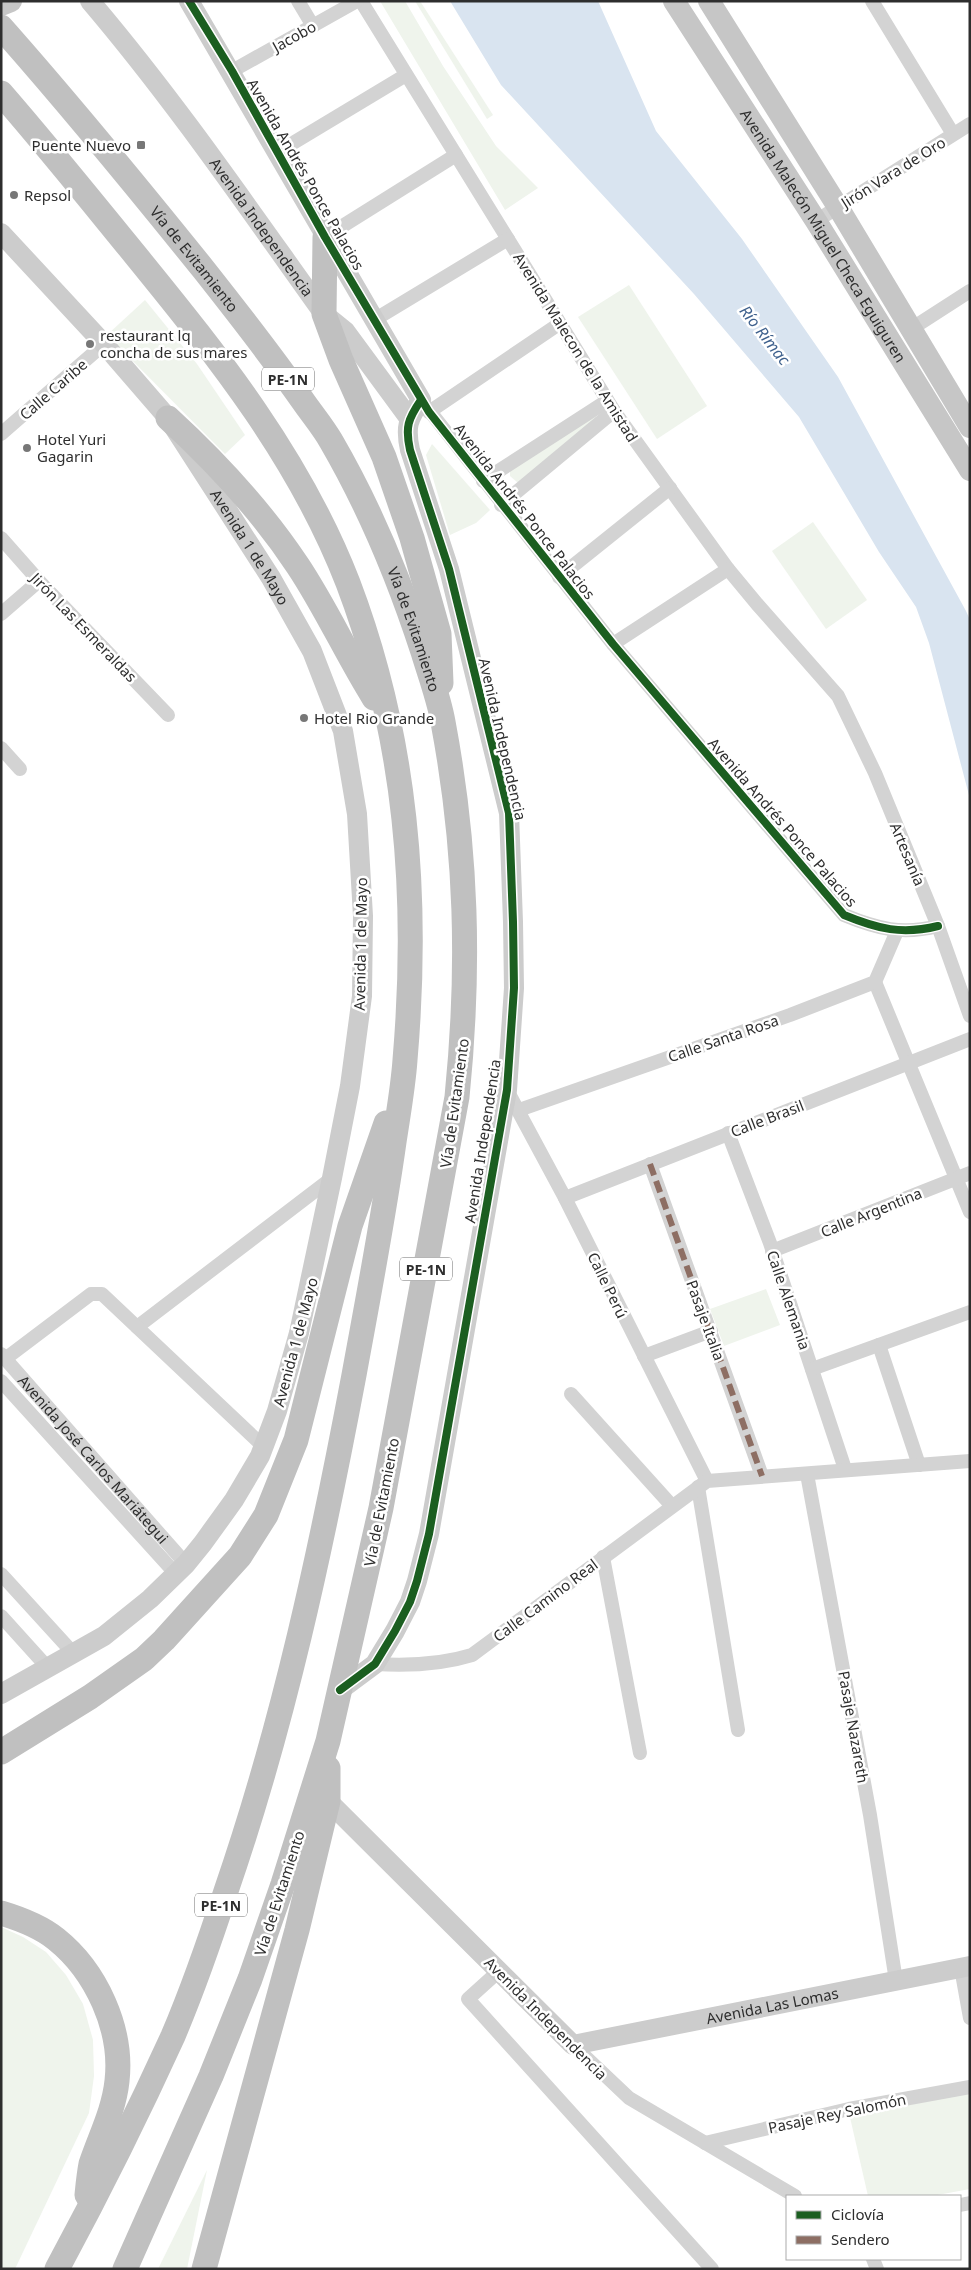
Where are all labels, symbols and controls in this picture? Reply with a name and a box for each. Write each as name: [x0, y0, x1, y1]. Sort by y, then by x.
street label: Jacobo: [267, 16, 319, 57]
street label: Avenida Andrés Ponce Palacios: [243, 75, 369, 273]
street label: Avenida Malecón Miguel Checa Eguiguren: [736, 105, 911, 366]
street label: Jirón Vara de Oro: [835, 132, 949, 213]
place label: Puente Nuevo: [32, 135, 131, 155]
marker: Puente Nuevo: [135, 139, 147, 151]
street label: Avenida Independencia: [205, 154, 318, 300]
place label: Repsol: [24, 185, 71, 205]
marker: Repsol: [8, 189, 20, 201]
street label: Vía de Evitamiento: [146, 202, 243, 316]
street label: Avenida Malecon de la Amistad: [509, 249, 643, 445]
water label: Río Rímac: [735, 301, 796, 370]
place label: restaurant lq concha de sus mares: [100, 325, 247, 362]
marker: restaurant lq concha de sus mares: [84, 338, 96, 350]
street label: Calle Caribe: [15, 354, 91, 424]
road number: PE-1N: [262, 368, 314, 390]
street label: Avenida Andrés Ponce Palacios: [450, 419, 600, 603]
place label: Hotel Yuri Gagarin: [37, 429, 106, 466]
marker: Hotel Yuri Gagarin: [21, 442, 33, 454]
street label: Avenida 1 de Mayo: [206, 485, 294, 608]
street label: Vía de Evitamiento: [383, 564, 445, 694]
street label: Jirón Las Esmeraldas: [25, 567, 141, 686]
street label: Avenida Independencia: [475, 656, 531, 822]
place label: Hotel Rio Grande: [314, 708, 434, 728]
marker: Hotel Rio Grande: [298, 712, 310, 724]
street label: Avenida Andrés Ponce Palacios: [704, 733, 862, 911]
street label: Artesanía: [886, 819, 930, 889]
street label: Avenida 1 de Mayo: [349, 877, 371, 1011]
street label: Calle Santa Rosa: [665, 1010, 781, 1066]
street label: Vía de Evitamiento: [435, 1037, 473, 1169]
street label: Avenida Independencia: [459, 1058, 505, 1224]
street label: Calle Brasil: [727, 1095, 807, 1141]
street label: Calle Argentina: [817, 1183, 925, 1241]
street label: Calle Alemania: [763, 1248, 815, 1352]
street label: Calle Perú: [583, 1249, 633, 1321]
road number: PE-1N: [400, 1258, 452, 1280]
street label: Avenida 1 de Mayo: [268, 1275, 322, 1409]
street label: Pasaje Italia: [682, 1277, 730, 1363]
street label: Avenida José Carlos Mariátegui: [14, 1371, 173, 1547]
street label: Vía de Evitamiento: [359, 1436, 403, 1568]
street label: Calle Camino Real: [489, 1554, 601, 1646]
street label: Pasaje Nazareth: [834, 1669, 874, 1785]
street label: Vía de Evitamiento: [249, 1828, 309, 1958]
road number: PE-1N: [195, 1894, 247, 1916]
street label: Avenida Independencia: [480, 1952, 612, 2084]
street label: Avenida Las Lomas: [704, 1982, 840, 2028]
street label: Pasaje Rey Salomón: [766, 2089, 908, 2137]
legend: [786, 2195, 961, 2260]
text: Ciclovía: [831, 2204, 884, 2224]
text: Sendero: [831, 2229, 890, 2249]

